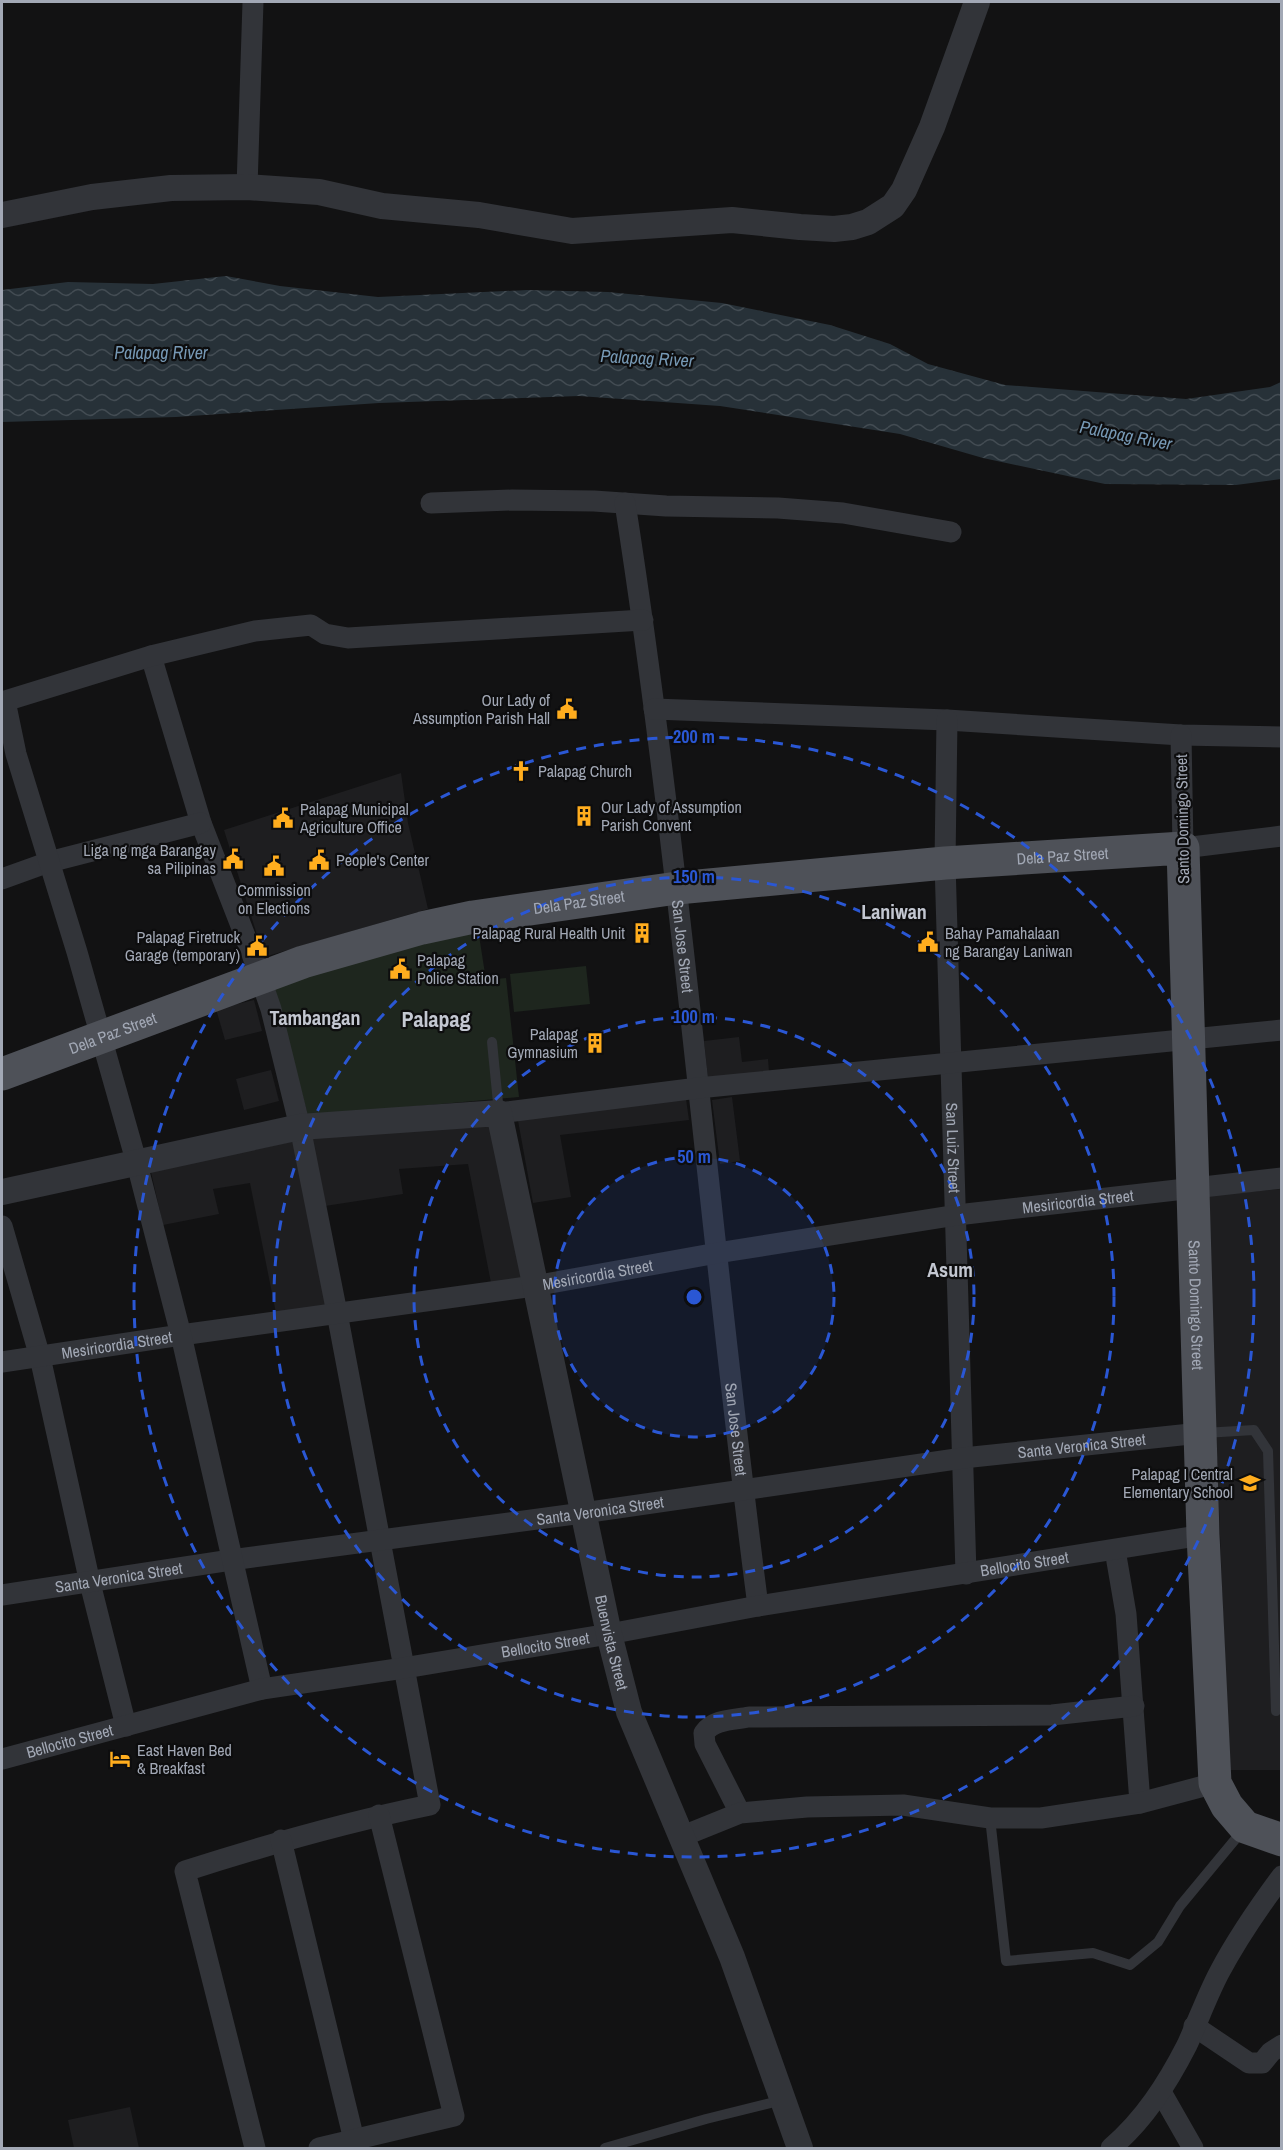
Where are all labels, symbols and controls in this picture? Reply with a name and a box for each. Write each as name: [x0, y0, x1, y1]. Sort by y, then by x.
water label: Palapag River: [114, 340, 209, 365]
water label: Palapag River: [600, 343, 695, 373]
water label: Palapag River: [1078, 414, 1175, 456]
place label: Our Lady of Assumption Parish Hall: [412, 689, 550, 729]
public building icon: Our Lady of Assumption Parish Hall: [555, 697, 579, 721]
text: 200 m: [673, 724, 715, 749]
street label: Santo Domingo Street: [1170, 754, 1194, 884]
church icon: Palapag Church: [509, 759, 533, 783]
place label: Palapag Church: [538, 760, 632, 782]
place label: Our Lady of Assumption Parish Convent: [601, 796, 742, 836]
place label: Palapag Municipal Agriculture Office: [299, 798, 409, 838]
building icon: Our Lady of Assumption Parish Convent: [572, 804, 596, 828]
public building icon: Palapag Municipal Agriculture Office: [271, 806, 295, 830]
place label: Liga ng mga Barangay sa Pilipinas: [83, 839, 216, 879]
street label: Dela Paz Street: [1016, 842, 1109, 869]
public building icon: Liga ng mga Barangay sa Pilipinas: [221, 847, 245, 871]
public building icon: People's Center: [307, 848, 331, 872]
place label: People's Center: [336, 849, 430, 871]
public building icon: Commission on Elections: [262, 854, 286, 878]
text: 150 m: [673, 864, 715, 889]
place label: Commission on Elections: [237, 879, 311, 919]
street label: Dela Paz Street: [532, 885, 626, 919]
district label: Laniwan: [861, 898, 927, 925]
street label: San Jose Street: [667, 899, 699, 994]
building icon: Palapag Rural Health Unit: [630, 921, 654, 945]
place label: Palapag Rural Health Unit: [473, 922, 625, 944]
place label: Bahay Pamahalaan ng Barangay Laniwan: [945, 922, 1073, 962]
place label: Palapag Firetruck Garage (temporary): [125, 926, 240, 966]
public building icon: Bahay Pamahalaan ng Barangay Laniwan: [916, 930, 940, 954]
public building icon: Palapag Firetruck Garage (temporary): [245, 934, 269, 958]
place label: Palapag Police Station: [417, 949, 499, 989]
public building icon: Palapag Police Station: [388, 957, 412, 981]
district label: Tambangan: [270, 1004, 360, 1031]
district label: Palapag: [401, 1004, 471, 1034]
text: 100 m: [673, 1004, 715, 1029]
street label: Dela Paz Street: [66, 1006, 160, 1059]
place label: Palapag Gymnasium: [507, 1023, 579, 1063]
building icon: Palapag Gymnasium: [583, 1031, 607, 1055]
street label: San Luiz Street: [941, 1102, 966, 1194]
text: 50 m: [677, 1144, 711, 1169]
street label: Mesiricordia Street: [1021, 1184, 1135, 1218]
street label: Santo Domingo Street: [1183, 1240, 1209, 1371]
street label: Mesiricordia Street: [541, 1254, 655, 1295]
district label: Asum: [927, 1256, 973, 1283]
centre of rings: [684, 1287, 704, 1307]
street label: Mesiricordia Street: [60, 1325, 174, 1364]
street label: San Jose Street: [720, 1382, 753, 1477]
street label: Santa Veronica Street: [1017, 1428, 1147, 1463]
place label: Palapag I Central Elementary School: [1123, 1463, 1233, 1503]
school or university icon: Palapag I Central Elementary School: [1238, 1471, 1262, 1495]
street label: Santa Veronica Street: [535, 1490, 666, 1530]
street label: Bellocito Street: [979, 1546, 1070, 1581]
street label: Santa Veronica Street: [53, 1557, 184, 1598]
street label: Buenvista Street: [590, 1593, 634, 1693]
street label: Bellocito Street: [500, 1626, 591, 1663]
street label: Bellocito Street: [24, 1719, 116, 1763]
place label: East Haven Bed & Breakfast: [137, 1739, 232, 1779]
hotel icon: East Haven Bed & Breakfast: [108, 1747, 132, 1771]

